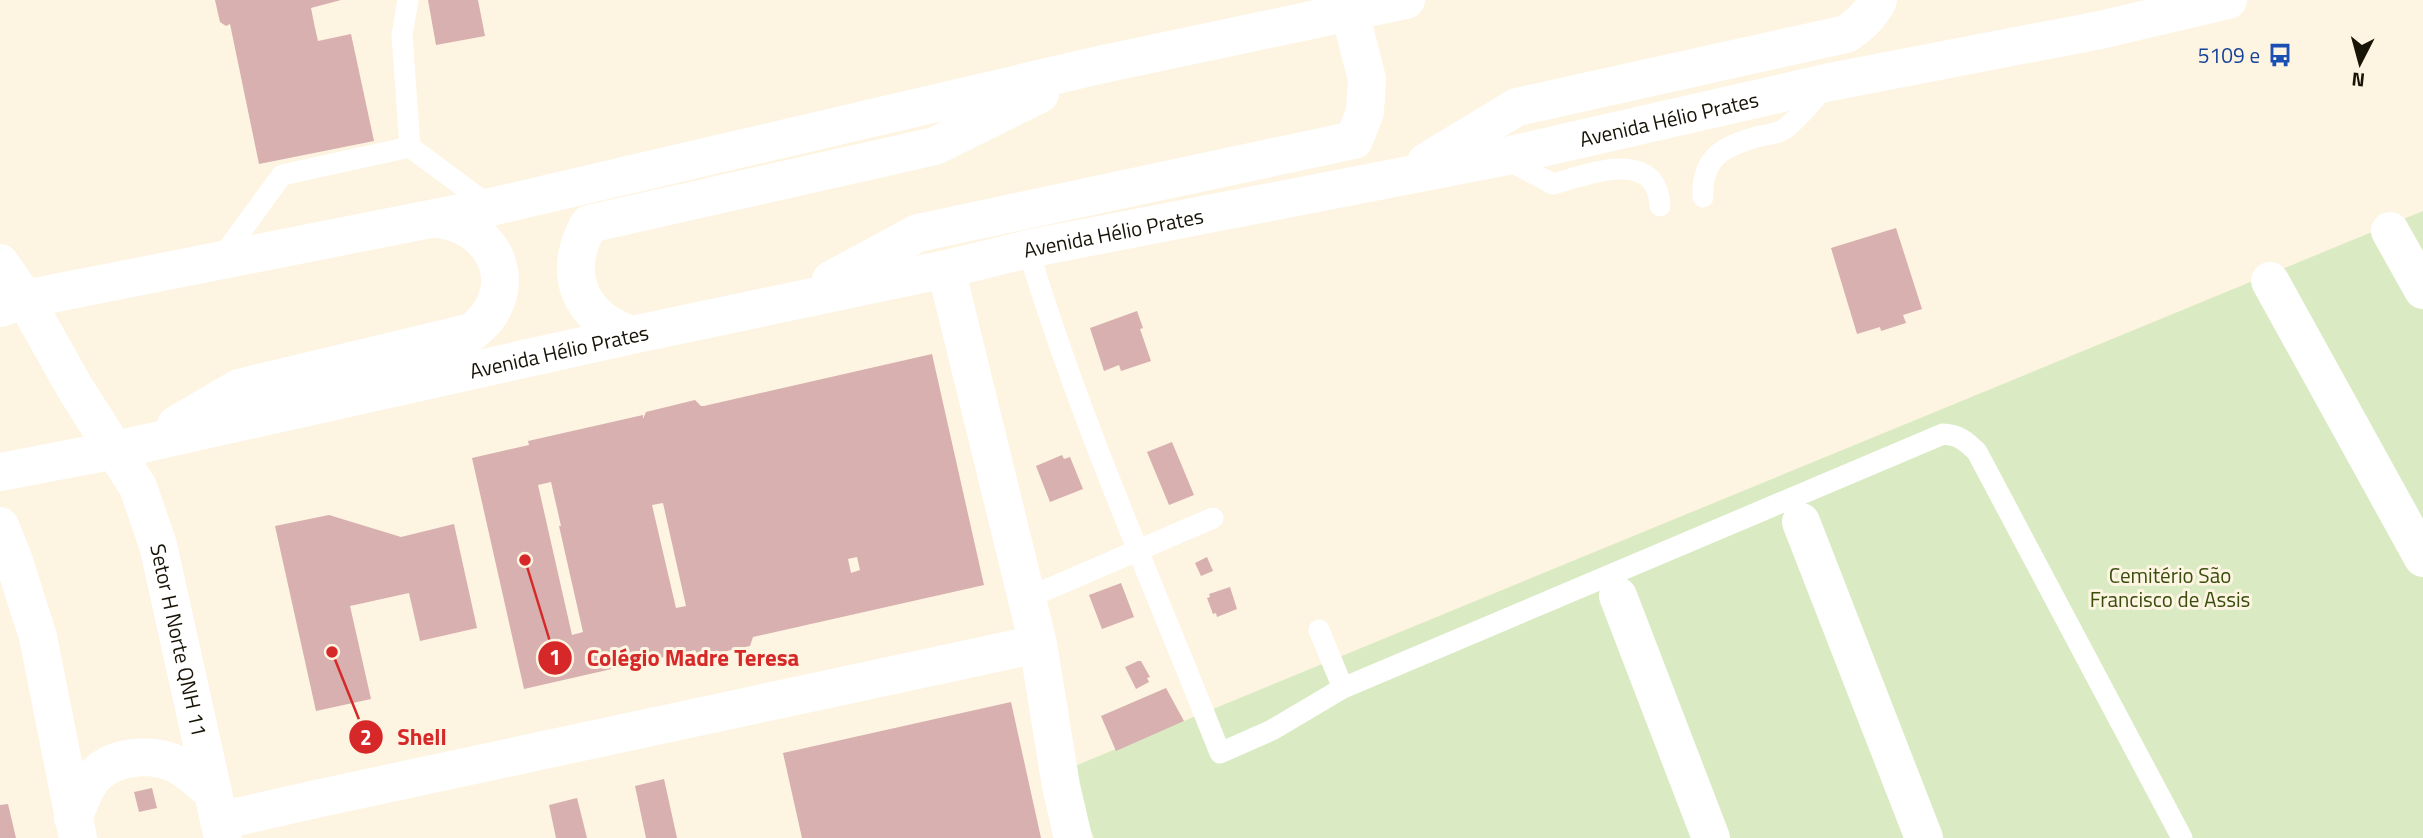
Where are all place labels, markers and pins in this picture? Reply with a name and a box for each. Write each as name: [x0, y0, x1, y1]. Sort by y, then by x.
place label: 5109 e: [2198, 39, 2260, 71]
bus stop icon: 5109 e: [2266, 41, 2294, 69]
callout: Colégio Madre Teresa: [538, 636, 814, 680]
callout: Shell: [348, 715, 461, 759]

